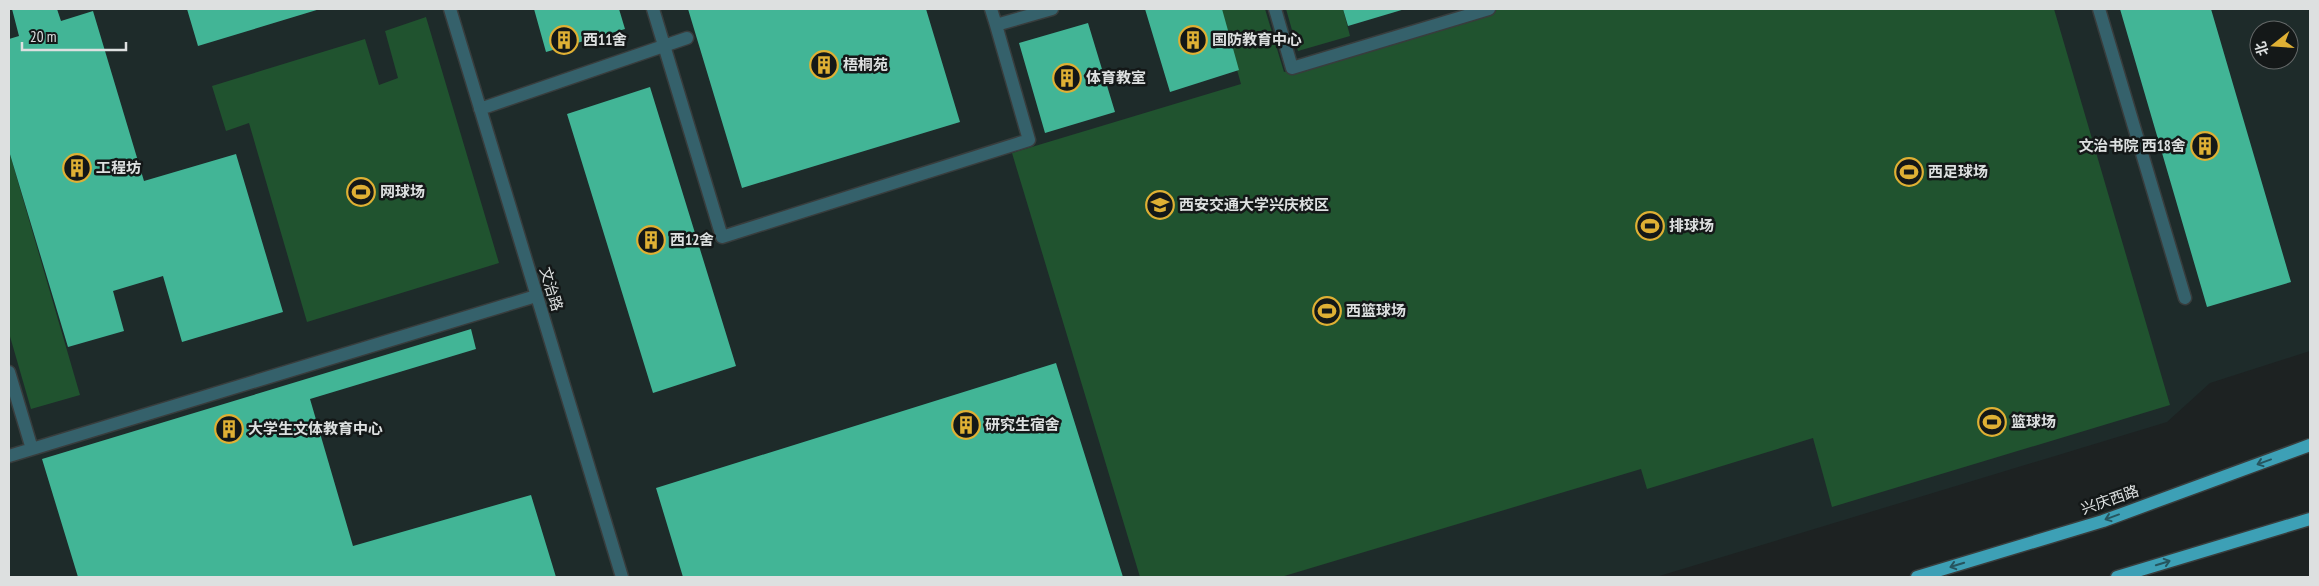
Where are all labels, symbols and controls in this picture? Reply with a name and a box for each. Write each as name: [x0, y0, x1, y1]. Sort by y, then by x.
scale bar: [22, 20, 126, 52]
north arrow: [2249, 20, 2299, 70]
building icon: 西11舍: [549, 25, 579, 55]
building icon: 国防教育中心: [1178, 25, 1208, 55]
text: 20 m: [30, 27, 56, 46]
place label: 西11舍: [583, 30, 627, 49]
place label: 国防教育中心: [1212, 30, 1302, 49]
text: 北: [2251, 39, 2272, 58]
building icon: 梧桐苑: [809, 50, 839, 80]
place label: 梧桐苑: [843, 55, 888, 74]
building icon: 体育教室: [1052, 63, 1082, 93]
place label: 体育教室: [1086, 68, 1146, 87]
building icon: 文治书院 西18舍: [2190, 131, 2220, 161]
place label: 文治书院 西18舍: [2079, 136, 2186, 155]
building icon: 工程坊: [62, 153, 92, 183]
sports icon: 西足球场: [1894, 157, 1924, 187]
place label: 工程坊: [96, 158, 141, 177]
place label: 西足球场: [1928, 162, 1988, 181]
sports icon: 网球场: [346, 177, 376, 207]
place label: 网球场: [380, 182, 425, 201]
school or university icon: 西安交通大学兴庆校区: [1145, 190, 1175, 220]
place label: 西安交通大学兴庆校区: [1179, 195, 1329, 214]
sports icon: 排球场: [1635, 211, 1665, 241]
place label: 排球场: [1669, 216, 1714, 235]
building icon: 西12舍: [636, 225, 666, 255]
place label: 西12舍: [670, 230, 714, 249]
street label: 文治路: [536, 265, 567, 313]
sports icon: 西篮球场: [1312, 296, 1342, 326]
place label: 西篮球场: [1346, 301, 1406, 320]
sports icon: 篮球场: [1977, 407, 2007, 437]
building icon: 研究生宿舍: [951, 410, 981, 440]
place label: 篮球场: [2011, 412, 2056, 431]
building icon: 大学生文体教育中心: [214, 414, 244, 444]
place label: 研究生宿舍: [985, 415, 1060, 434]
place label: 大学生文体教育中心: [248, 419, 383, 438]
one-way arrow: [2257, 458, 2273, 467]
street label: 兴庆西路: [2078, 481, 2141, 518]
one-way arrow: [2105, 513, 2120, 522]
one-way arrow: [2155, 557, 2171, 567]
one-way arrow: [1949, 561, 1965, 571]

